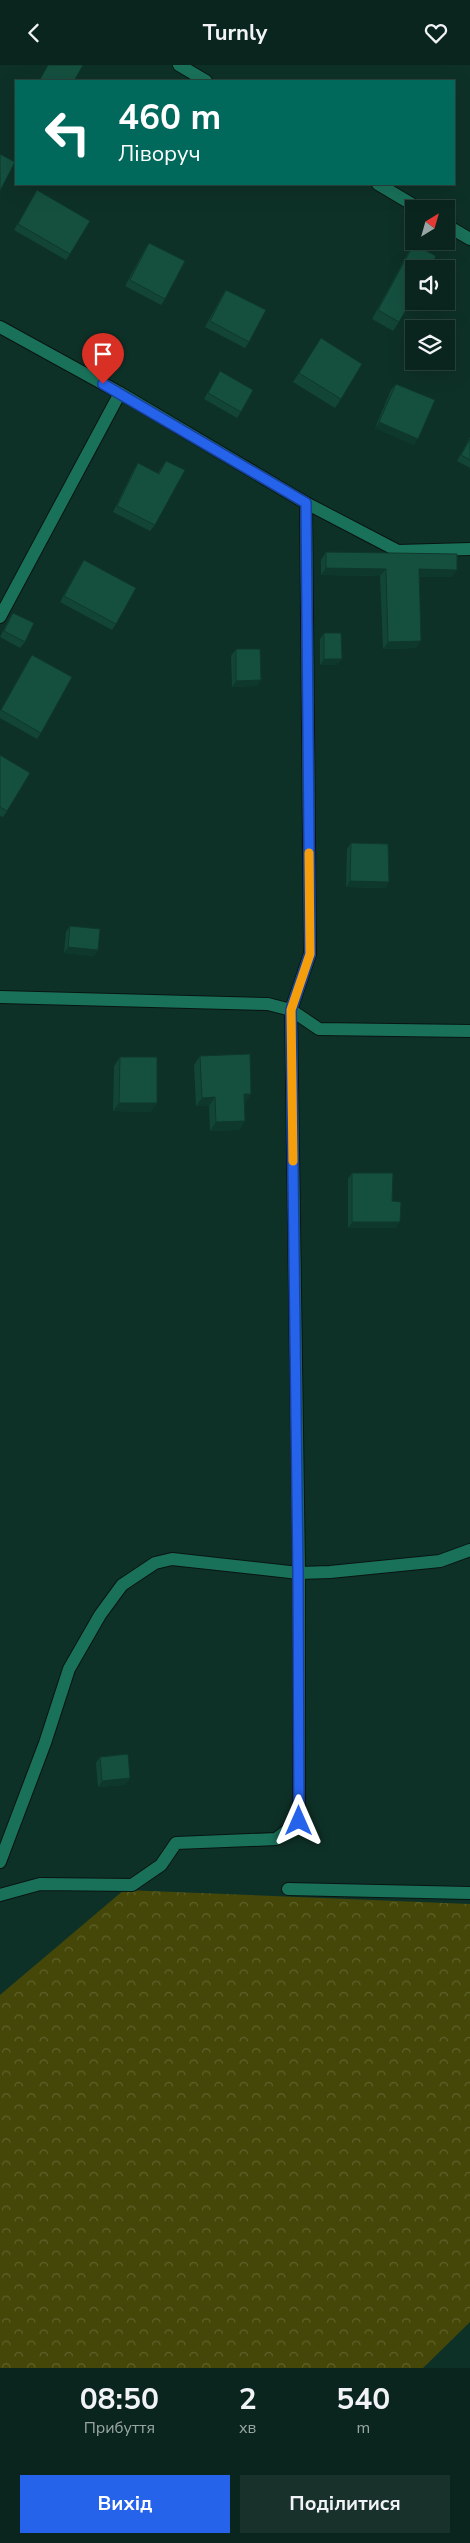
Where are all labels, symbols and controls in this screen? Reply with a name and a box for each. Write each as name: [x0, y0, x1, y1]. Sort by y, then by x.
text: Turnly: [203, 18, 267, 48]
icon: back: [20, 19, 48, 47]
icon: heart: [422, 19, 450, 47]
text: 460 m: [118, 94, 221, 141]
icon: left: [35, 100, 100, 165]
text: Ліворуч: [118, 139, 201, 169]
north arrow: [405, 200, 455, 250]
map controls: [405, 200, 455, 370]
button: sound: [405, 260, 455, 310]
button: layers: [405, 320, 455, 370]
pin: [82, 333, 124, 384]
icon: arrive: [89, 340, 117, 368]
position arrow: [272, 1794, 324, 1846]
text: 08:50: [80, 2379, 159, 2420]
text: 2: [239, 2379, 257, 2420]
text: 540: [336, 2379, 390, 2420]
text: Прибуття: [84, 2417, 155, 2439]
text: хв: [239, 2417, 256, 2439]
text: m: [356, 2417, 370, 2439]
button: Вихід: [20, 2475, 230, 2533]
button: Поділитися: [240, 2475, 450, 2533]

